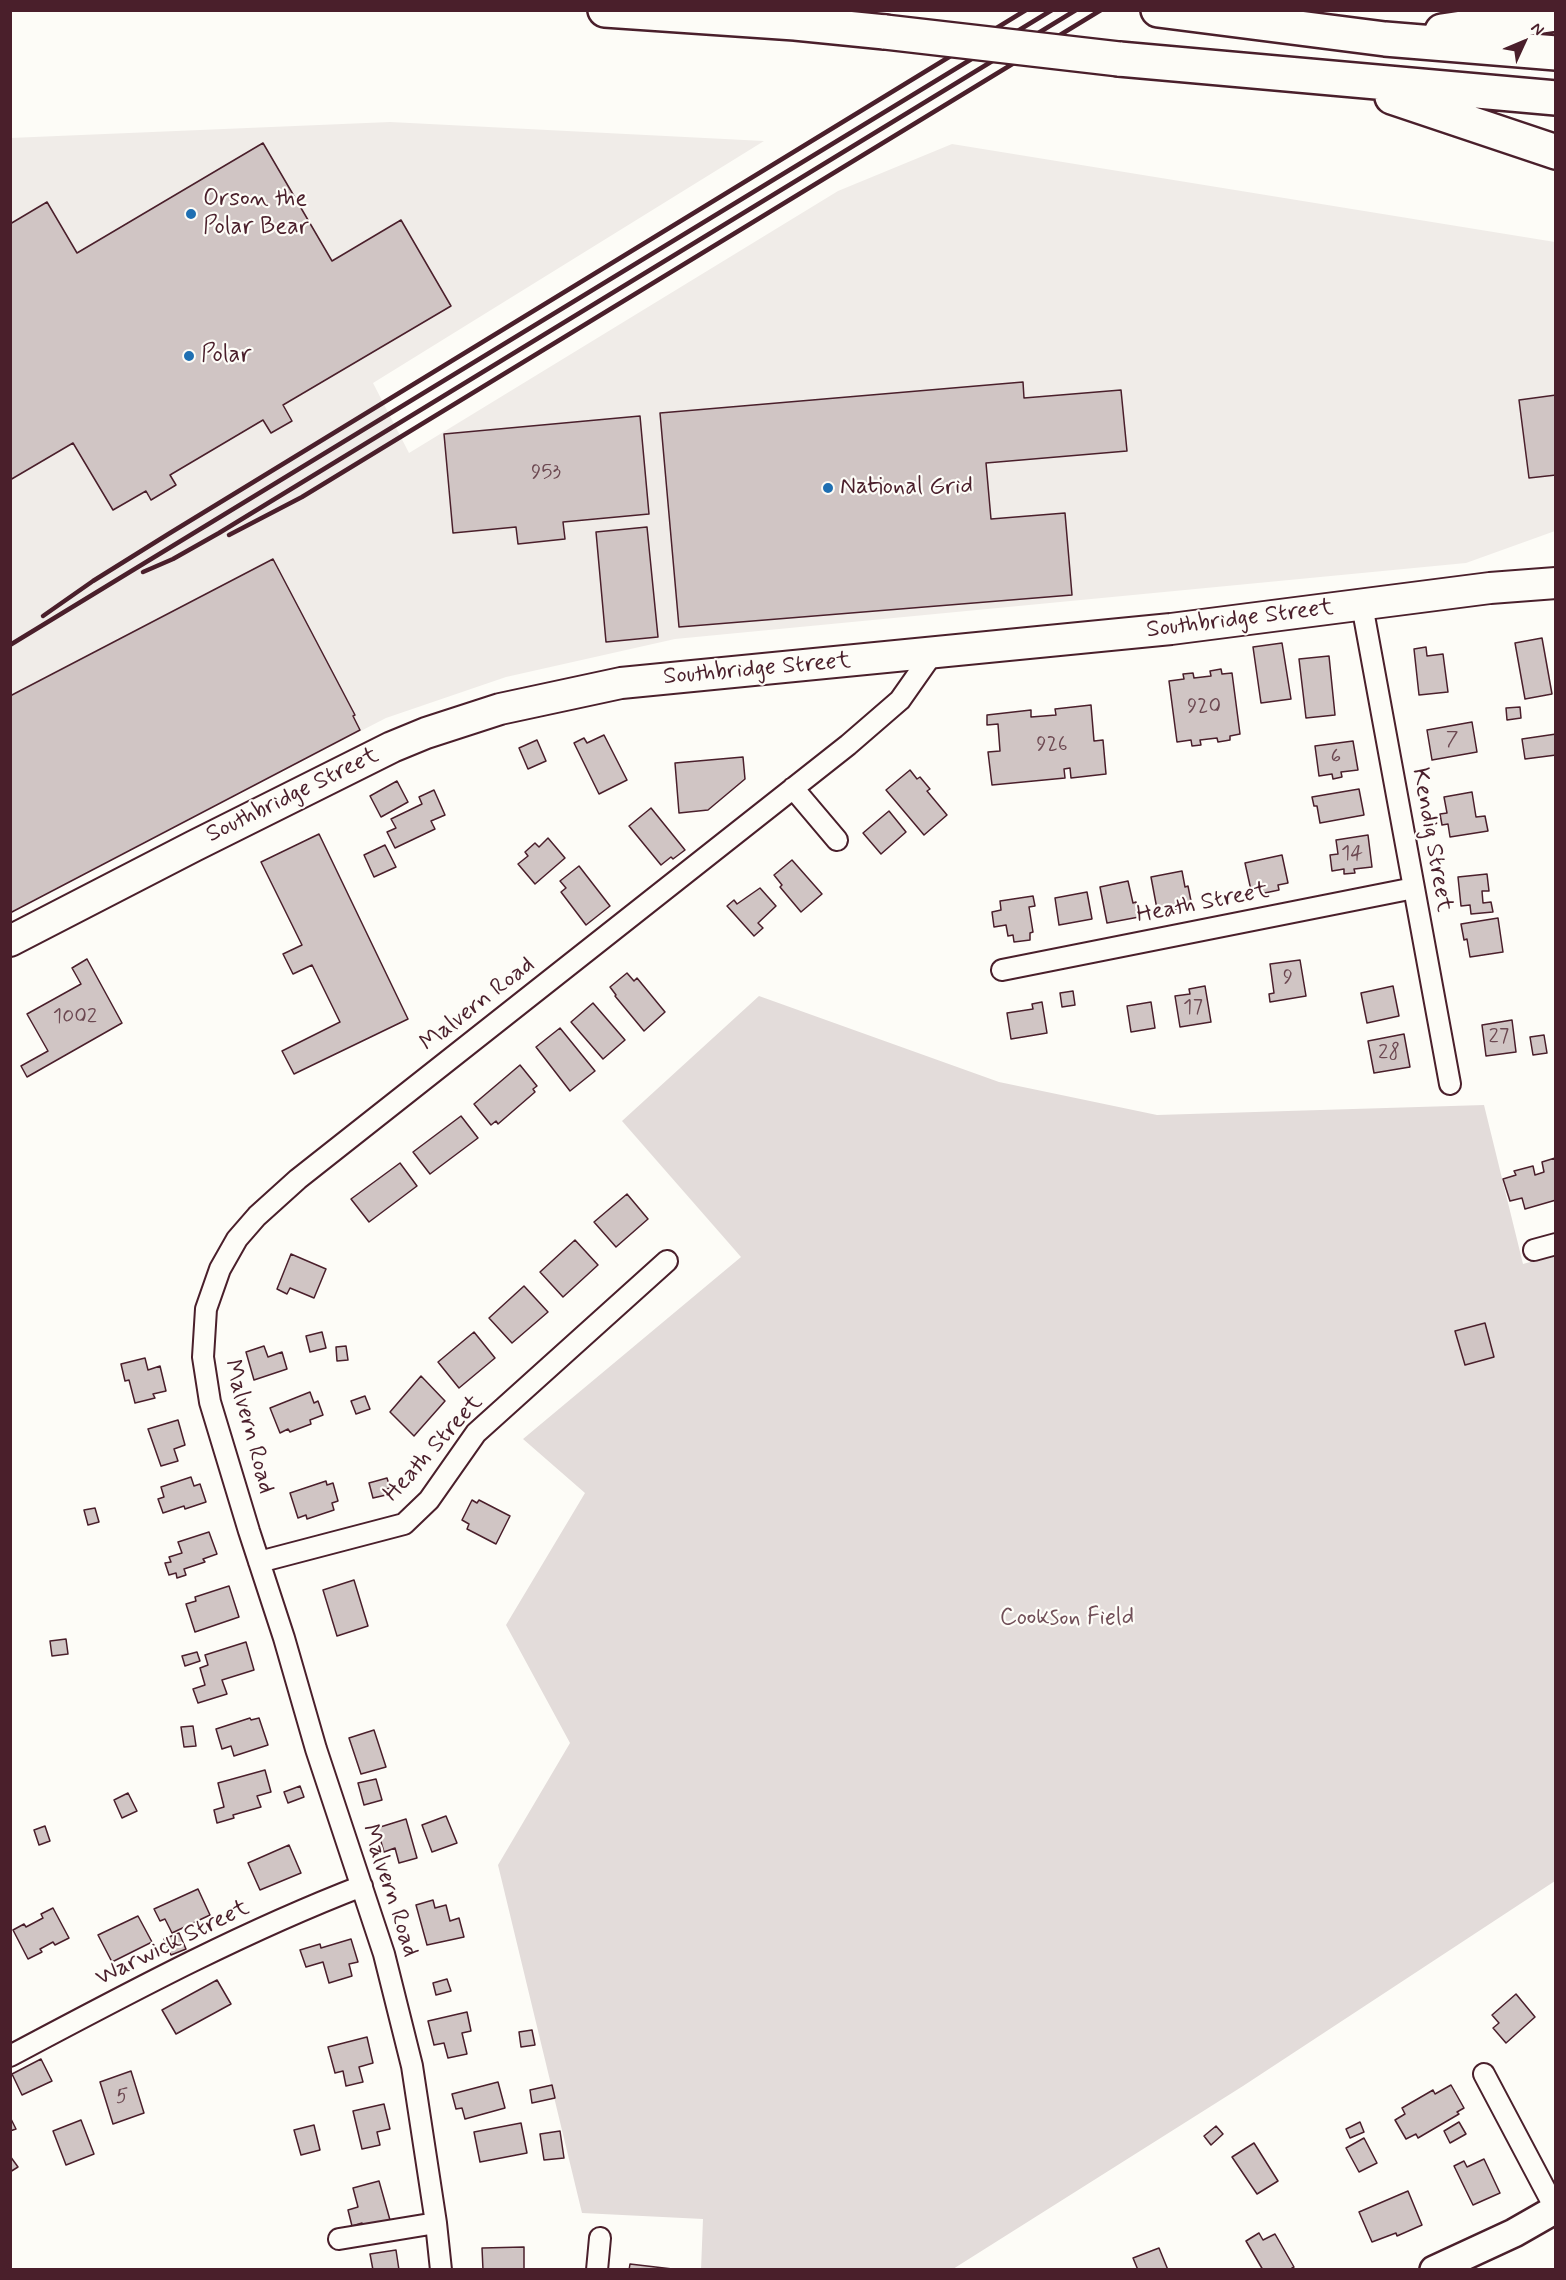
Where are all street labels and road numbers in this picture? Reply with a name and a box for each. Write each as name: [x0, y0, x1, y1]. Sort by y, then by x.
street label: Southbridge Street: [1145, 594, 1335, 646]
street label: Southbridge Street: [662, 647, 852, 693]
street label: Southbridge Street: [202, 742, 384, 850]
street label: Kendig Street: [1404, 766, 1458, 914]
street label: Heath Street: [1134, 877, 1272, 931]
street label: Malvern Road: [415, 951, 541, 1059]
street label: Malvern Road: [216, 1357, 280, 1497]
street label: Heath Street: [378, 1390, 490, 1508]
street label: Malvern Road: [354, 1821, 424, 1961]
street label: Warwick Street: [92, 1894, 254, 1994]

